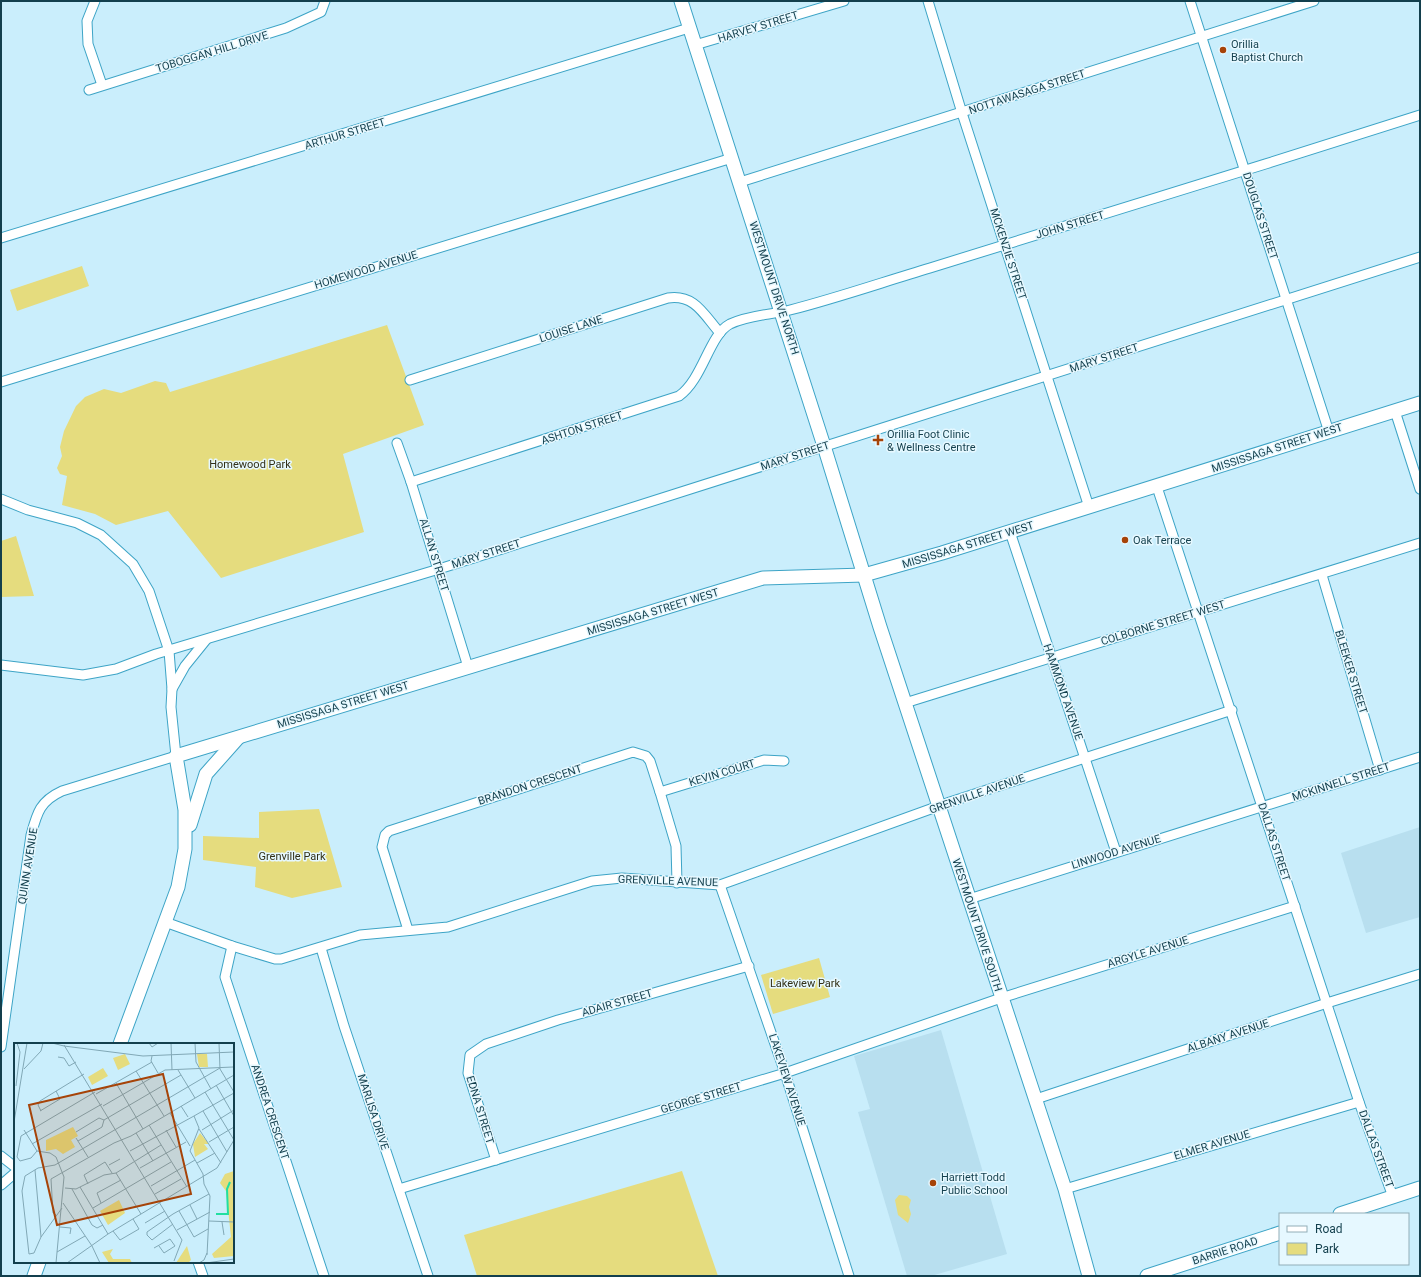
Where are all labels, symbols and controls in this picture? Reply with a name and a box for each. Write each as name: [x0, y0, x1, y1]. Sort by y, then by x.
street label: HARVEY STREET: [716, 8, 800, 45]
street label: TOBOGGAN HILL DRIVE: [154, 29, 270, 75]
place label: Orillia Baptist Church: [1231, 38, 1303, 64]
marker: Orillia Baptist Church: [1218, 45, 1228, 55]
street label: NOTTAWASAGA STREET: [967, 67, 1087, 117]
street label: ARTHUR STREET: [303, 115, 387, 152]
street label: DOUGLAS STREET: [1240, 171, 1280, 262]
street label: MCKENZIE STREET: [987, 207, 1029, 302]
street label: JOHN STREET: [1034, 208, 1106, 242]
street label: WESTMOUNT DRIVE NORTH: [746, 220, 802, 356]
street label: HOMEWOOD AVENUE: [313, 248, 419, 292]
street label: LOUISE LANE: [538, 313, 604, 345]
street label: MARY STREET: [1068, 341, 1141, 375]
street label: ASHTON STREET: [540, 409, 625, 447]
street label: MISSISSAGA STREET WEST: [1210, 421, 1345, 475]
place label: Orillia Foot Clinic & Wellness Centre: [887, 428, 976, 454]
marker: Orillia Foot Clinic & Wellness Centre: [872, 434, 884, 446]
street label: MARY STREET: [759, 439, 832, 473]
park label: Homewood Park: [209, 458, 291, 471]
street label: ALLAN STREET: [417, 517, 451, 594]
street label: MISSISSAGA STREET WEST: [901, 519, 1036, 571]
place label: Oak Terrace: [1133, 534, 1191, 547]
marker: Oak Terrace: [1120, 535, 1130, 545]
street label: MARY STREET: [450, 537, 523, 571]
street label: MISSISSAGA STREET WEST: [586, 586, 721, 638]
street label: COLBORNE STREET WEST: [1099, 598, 1227, 648]
street label: BLEEKER STREET: [1332, 629, 1370, 716]
street label: HAMMOND AVENUE: [1040, 642, 1086, 742]
street label: MISSISSAGA STREET WEST: [276, 679, 411, 731]
street label: KEVIN COURT: [687, 757, 757, 789]
street label: MCKINNELL STREET: [1290, 760, 1392, 804]
street label: BRANDON CRESCENT: [476, 762, 584, 808]
street label: GRENVILLE AVENUE: [927, 772, 1027, 816]
street label: DALLAS STREET: [1255, 801, 1293, 883]
street label: QUINN AVENUE: [16, 827, 40, 905]
street label: LINWOOD AVENUE: [1070, 832, 1162, 872]
park label: Grenville Park: [258, 850, 326, 863]
street label: WESTMOUNT DRIVE SOUTH: [949, 857, 1005, 993]
street label: GRENVILLE AVENUE: [618, 873, 718, 889]
street label: ARGYLE AVENUE: [1106, 933, 1190, 971]
park label: Lakeview Park: [770, 977, 840, 990]
street label: ADAIR STREET: [580, 987, 654, 1019]
street label: ALBANY AVENUE: [1185, 1017, 1271, 1055]
street label: LAKEVIEW AVENUE: [766, 1032, 808, 1128]
inset map: [14, 1043, 234, 1263]
street label: ANDREA CRESCENT: [248, 1063, 292, 1162]
street label: MARLISA DRIVE: [355, 1072, 391, 1152]
street label: EDNA STREET: [463, 1074, 497, 1146]
street label: GEORGE STREET: [659, 1079, 743, 1116]
street label: DALLAS STREET: [1356, 1108, 1396, 1190]
street label: ELMER AVENUE: [1172, 1127, 1252, 1163]
place label: Harriett Todd Public School: [941, 1171, 1008, 1197]
marker: Harriett Todd Public School: [928, 1178, 938, 1188]
legend: [1279, 1213, 1409, 1265]
text: Road: [1315, 1222, 1343, 1236]
street label: BARRIE ROAD: [1191, 1234, 1259, 1268]
text: Park: [1315, 1242, 1340, 1256]

